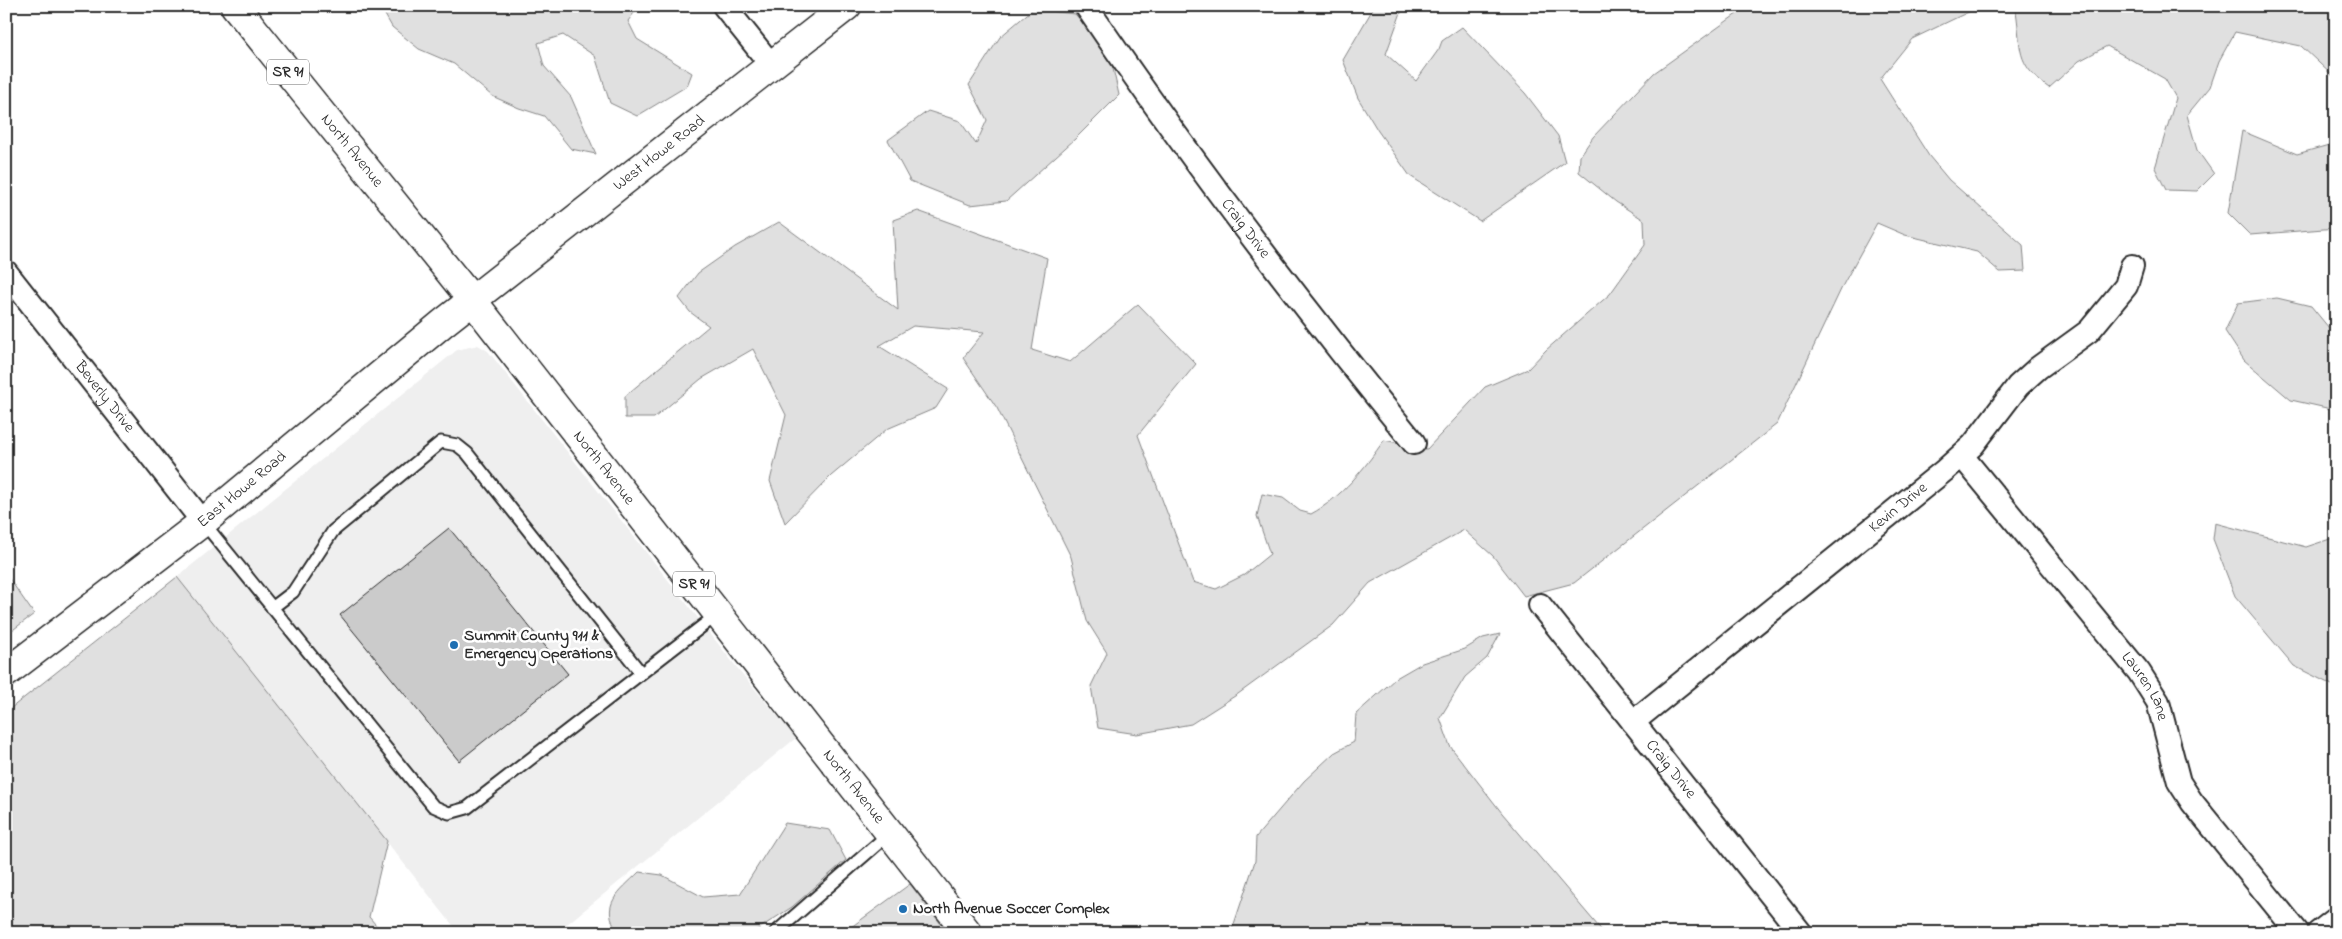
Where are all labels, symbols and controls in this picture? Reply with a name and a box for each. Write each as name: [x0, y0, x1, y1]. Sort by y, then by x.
road number: SR 91: [267, 60, 309, 84]
street label: North Avenue: [314, 109, 390, 194]
street label: West Howe Road: [608, 109, 711, 197]
street label: Craig Drive: [1215, 194, 1277, 265]
street label: Beverly Drive: [68, 355, 141, 439]
street label: North Avenue: [567, 426, 641, 511]
street label: East Howe Road: [192, 445, 292, 534]
street label: Kevin Drive: [1864, 476, 1933, 539]
road number: SR 91: [673, 572, 715, 596]
place label: Summit County 911 & Emergency Operations: [464, 624, 613, 667]
marker: Summit County 911 & Emergency Operations: [448, 639, 460, 651]
street label: Lauren Lane: [2115, 647, 2175, 724]
street label: Craig Drive: [1640, 734, 1702, 805]
street label: North Avenue: [817, 744, 891, 830]
place label: North Avenue Soccer Complex: [913, 897, 1110, 921]
marker: North Avenue Soccer Complex: [897, 903, 909, 915]

